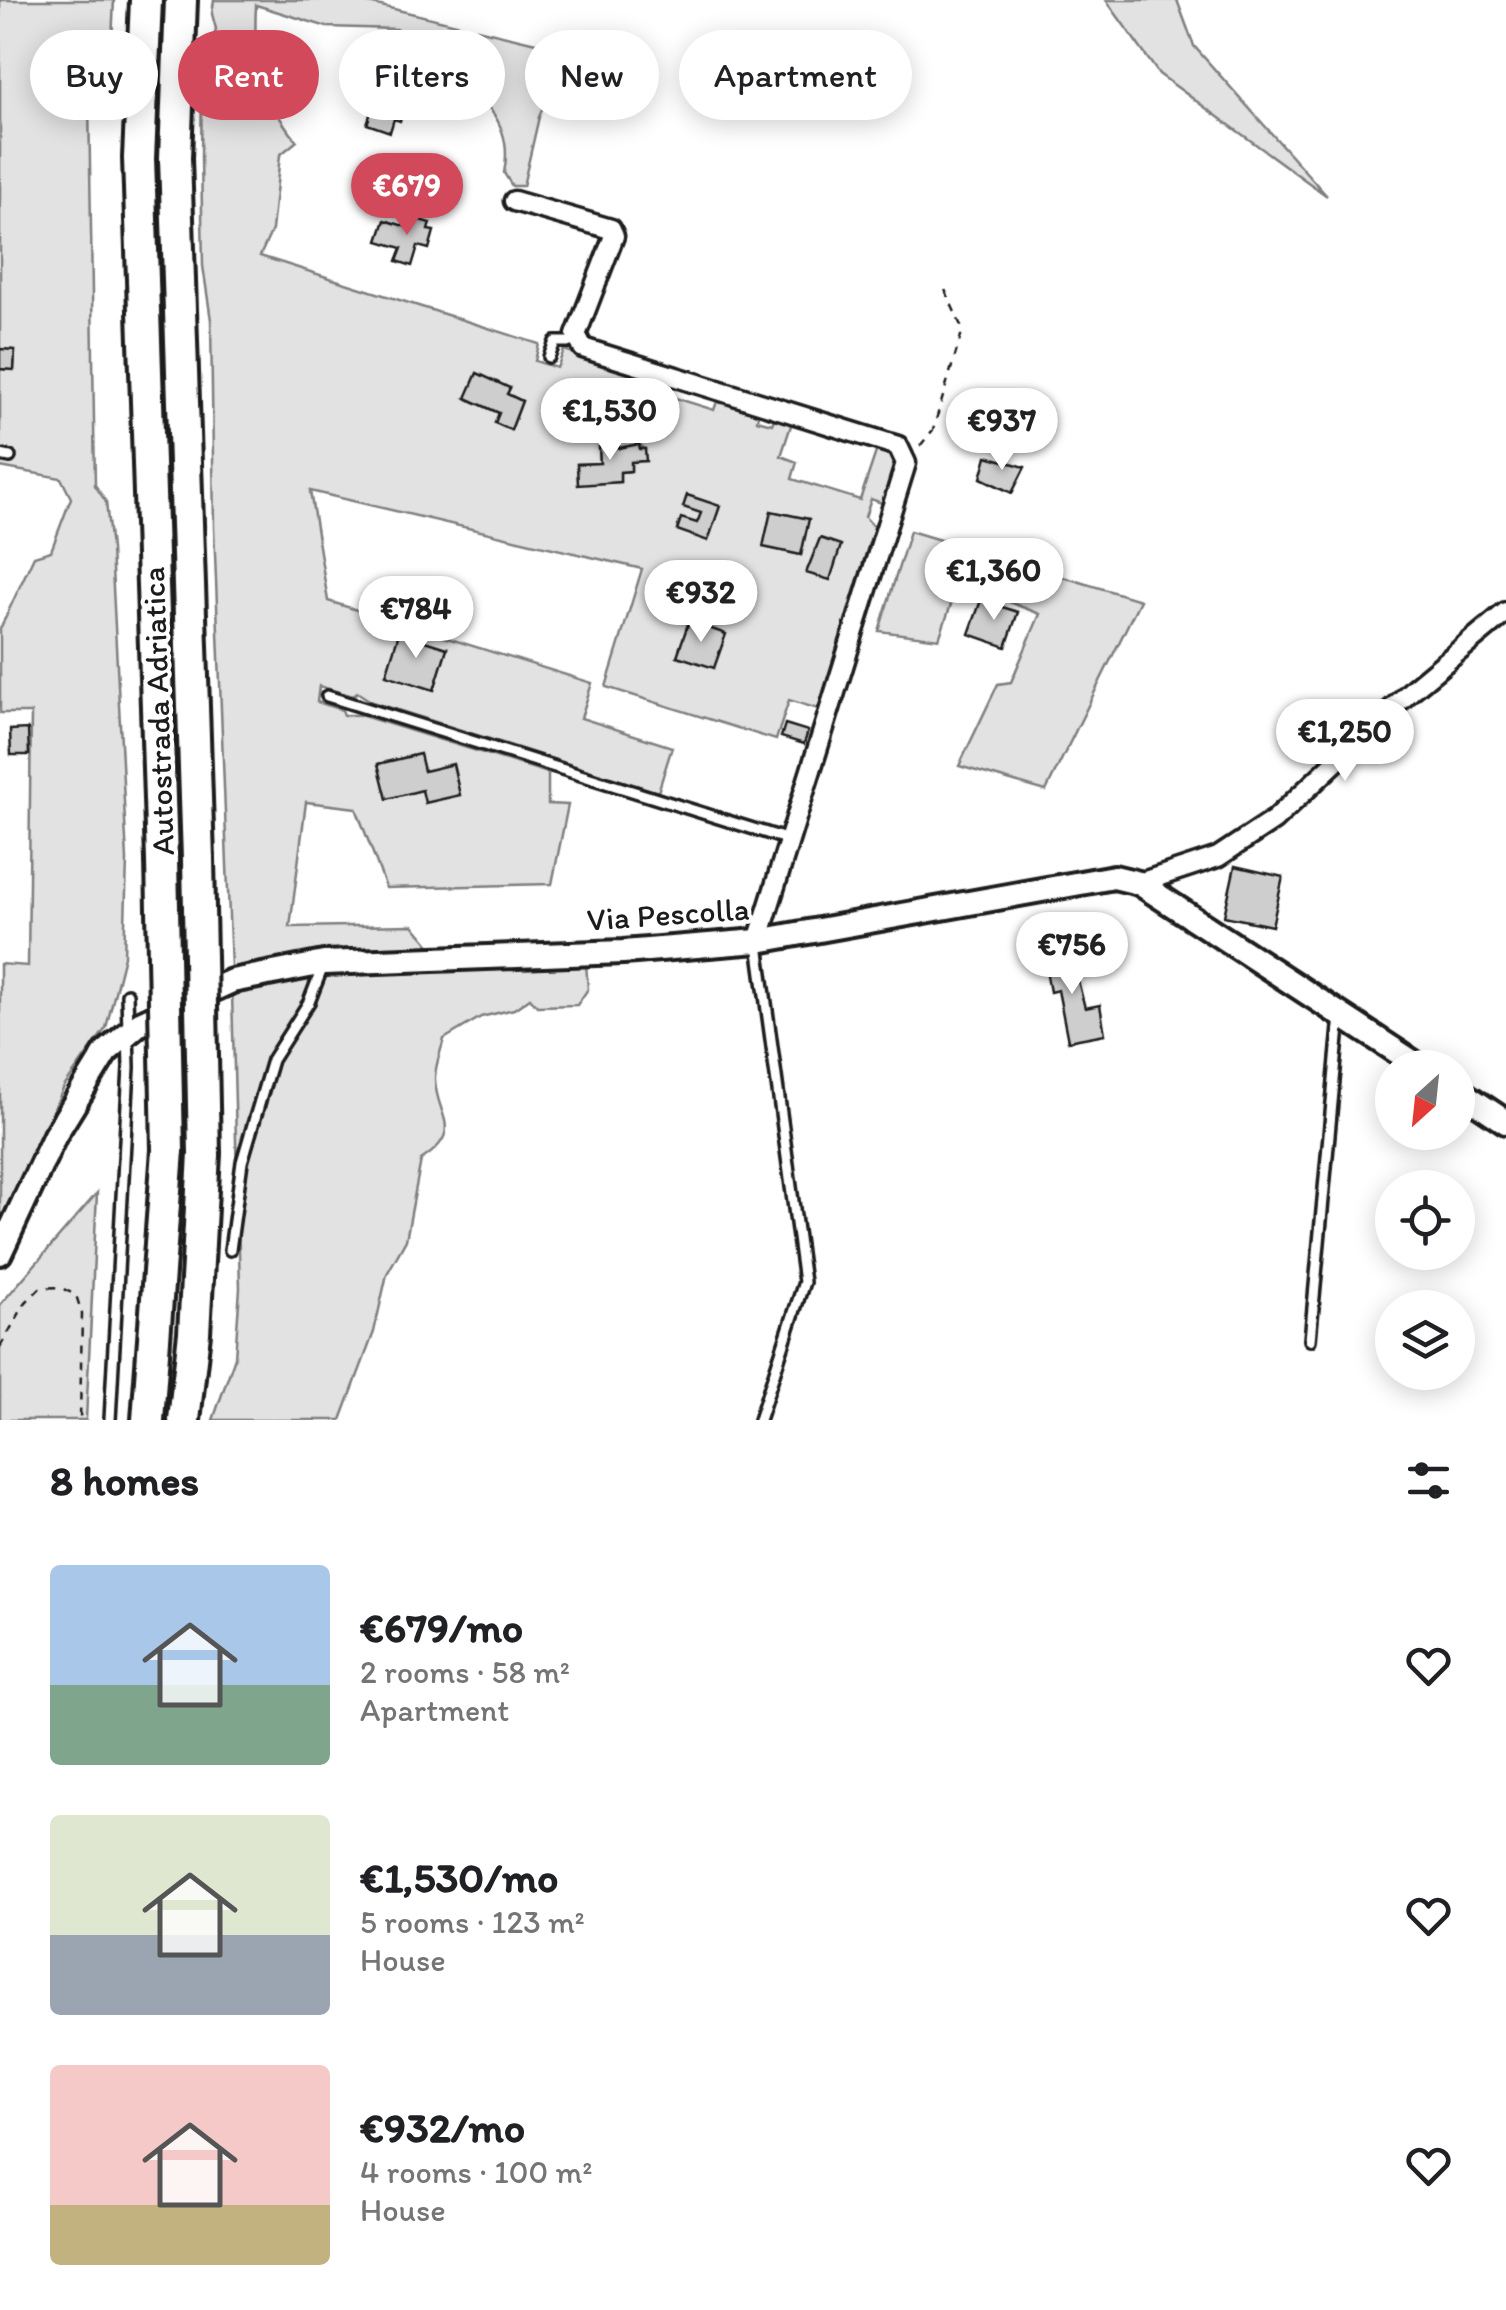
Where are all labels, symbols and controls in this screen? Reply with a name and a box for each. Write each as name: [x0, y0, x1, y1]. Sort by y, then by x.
chip: Buy: [30, 30, 158, 120]
chip: Rent: [178, 30, 319, 120]
chip: Filters: [339, 30, 505, 120]
chip: New: [525, 30, 659, 120]
chip: Apartment: [679, 30, 912, 120]
pin: €679: [348, 153, 466, 238]
text: €679: [373, 166, 441, 204]
pin: €1,530: [529, 378, 691, 463]
pin: €937: [943, 388, 1061, 473]
text: €1,530: [563, 391, 657, 429]
text: €937: [968, 401, 1036, 439]
pin: €1,360: [913, 538, 1075, 623]
text: €1,360: [947, 551, 1041, 589]
pin: €932: [642, 560, 760, 645]
street label: Autostrada Adriatica: [134, 566, 182, 856]
text: €932: [666, 573, 736, 611]
pin: €784: [357, 576, 475, 661]
text: €784: [381, 589, 451, 627]
pin: €1,250: [1264, 699, 1426, 784]
text: €1,250: [1298, 712, 1392, 750]
street label: Via Pescolla: [586, 889, 751, 939]
pin: €756: [1013, 912, 1131, 997]
text: €756: [1038, 925, 1106, 963]
north arrow: [1375, 1050, 1475, 1150]
map controls: [1375, 1050, 1475, 1390]
button: locate: [1375, 1170, 1475, 1270]
button: layers: [1375, 1290, 1475, 1390]
icon: filters: [1401, 1453, 1456, 1508]
text: 8 homes: [50, 1455, 199, 1506]
text: €679/mo: [360, 1602, 523, 1653]
icon: home: [130, 1605, 250, 1725]
icon: heart: [1401, 1638, 1456, 1693]
text: 2 rooms · 58 m²: [360, 1653, 570, 1691]
text: Apartment: [360, 1691, 509, 1729]
text: €1,530/mo: [360, 1852, 559, 1903]
icon: home: [130, 1855, 250, 1975]
icon: heart: [1401, 1888, 1456, 1943]
text: 5 rooms · 123 m²: [360, 1903, 585, 1941]
text: House: [360, 1941, 446, 1979]
text: €932/mo: [360, 2102, 525, 2153]
icon: home: [130, 2105, 250, 2225]
icon: heart: [1401, 2138, 1456, 2193]
text: 4 rooms · 100 m²: [360, 2153, 592, 2191]
text: House: [360, 2191, 446, 2229]

